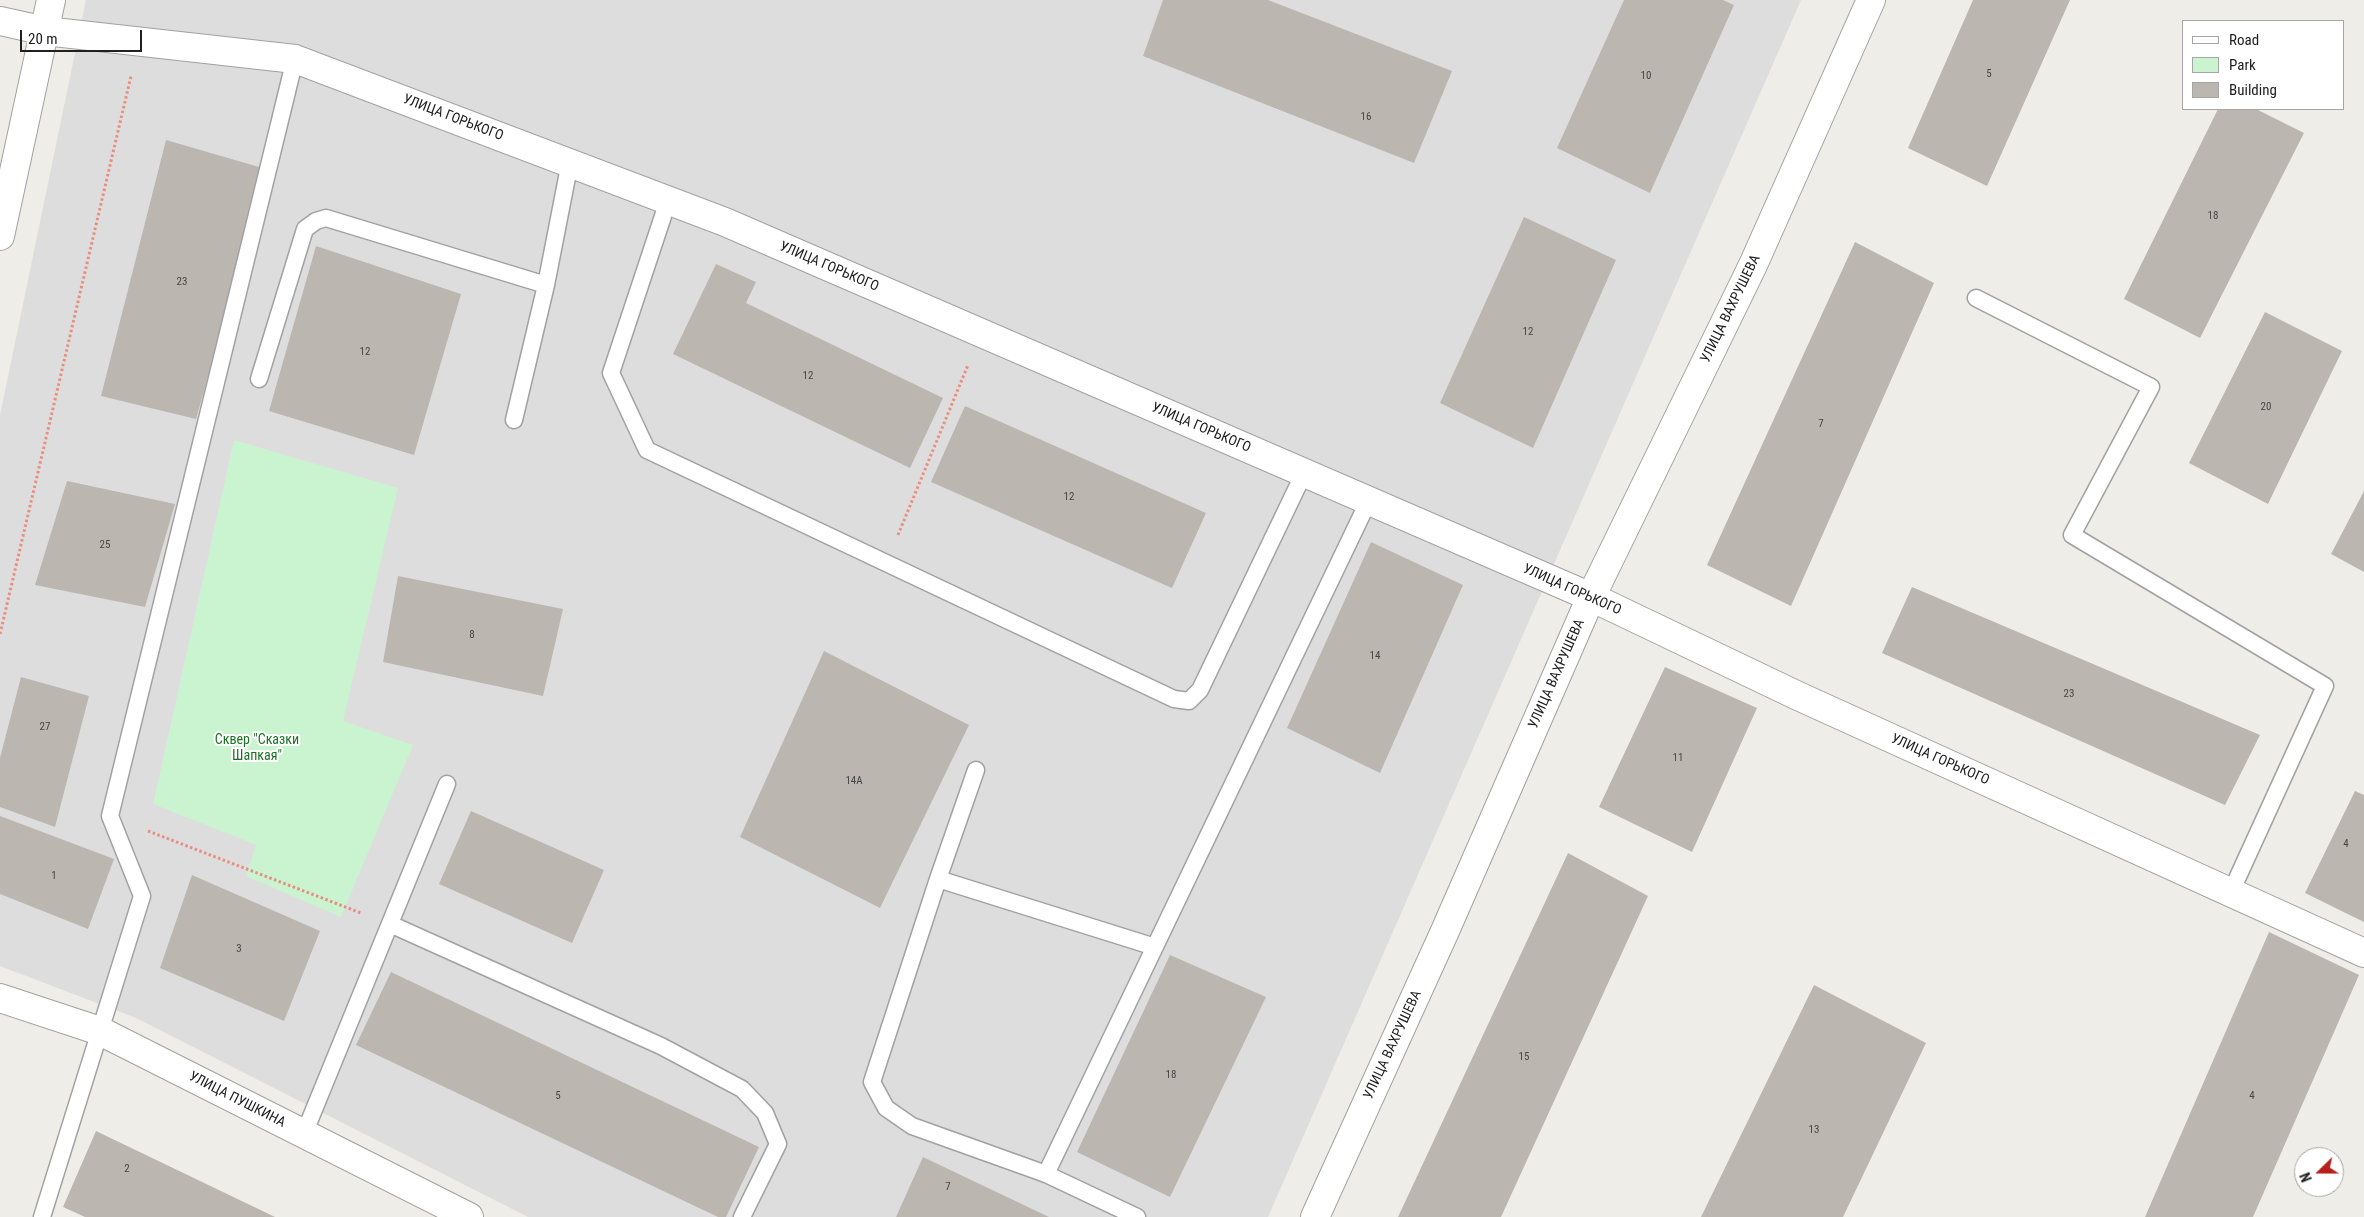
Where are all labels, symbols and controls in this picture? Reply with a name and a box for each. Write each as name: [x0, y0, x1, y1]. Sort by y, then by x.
scale bar: [22, 20, 145, 52]
legend: [2182, 20, 2344, 110]
text: 20 m: [28, 30, 58, 48]
text: Road: [2229, 31, 2259, 49]
text: Park: [2229, 56, 2256, 74]
house number: 5: [1986, 67, 1992, 81]
house number: 10: [1641, 69, 1651, 83]
text: Building: [2229, 81, 2277, 99]
street label: УЛИЦА ГОРЬКОГО: [400, 91, 506, 145]
house number: 16: [1361, 110, 1371, 124]
house number: 18: [2208, 209, 2218, 223]
street label: УЛИЦА ГОРЬКОГО: [777, 239, 881, 295]
street label: УЛИЦА ВАХРУШЕВА: [1698, 252, 1764, 366]
house number: 23: [177, 275, 187, 289]
house number: 12: [1523, 325, 1533, 339]
house number: 12: [360, 345, 370, 359]
house number: 12: [803, 369, 813, 383]
street label: УЛИЦА ГОРЬКОГО: [1149, 400, 1253, 456]
house number: 20: [2261, 400, 2271, 414]
house number: 7: [1818, 417, 1824, 431]
house number: 12: [1064, 490, 1074, 504]
house number: 25: [100, 538, 110, 552]
street label: УЛИЦА ГОРЬКОГО: [1520, 561, 1624, 619]
street label: УЛИЦА ВАХРУШЕВА: [1525, 617, 1589, 731]
house number: 8: [469, 628, 475, 642]
house number: 14: [1370, 649, 1380, 663]
house number: 23: [2064, 687, 2074, 701]
house number: 27: [40, 720, 50, 734]
street label: УЛИЦА ГОРЬКОГО: [1888, 731, 1992, 789]
park label: Сквер "Сказки Шапкая": [215, 732, 299, 764]
house number: 11: [1673, 751, 1683, 765]
house number: 14А: [845, 774, 863, 788]
house number: 4: [2343, 837, 2349, 851]
house number: 1: [51, 869, 57, 883]
house number: 3: [236, 942, 242, 956]
street label: УЛИЦА ВАХРУШЕВА: [1360, 988, 1426, 1102]
house number: 15: [1519, 1050, 1529, 1064]
street label: УЛИЦА ПУШКИНА: [186, 1068, 288, 1132]
house number: 18: [1166, 1068, 1176, 1082]
house number: 5: [555, 1089, 561, 1103]
house number: 4: [2249, 1089, 2255, 1103]
house number: 13: [1809, 1123, 1819, 1137]
north arrow: [2294, 1147, 2344, 1197]
house number: 2: [124, 1162, 130, 1176]
text: N: [2297, 1170, 2315, 1184]
house number: 7: [945, 1180, 951, 1194]

